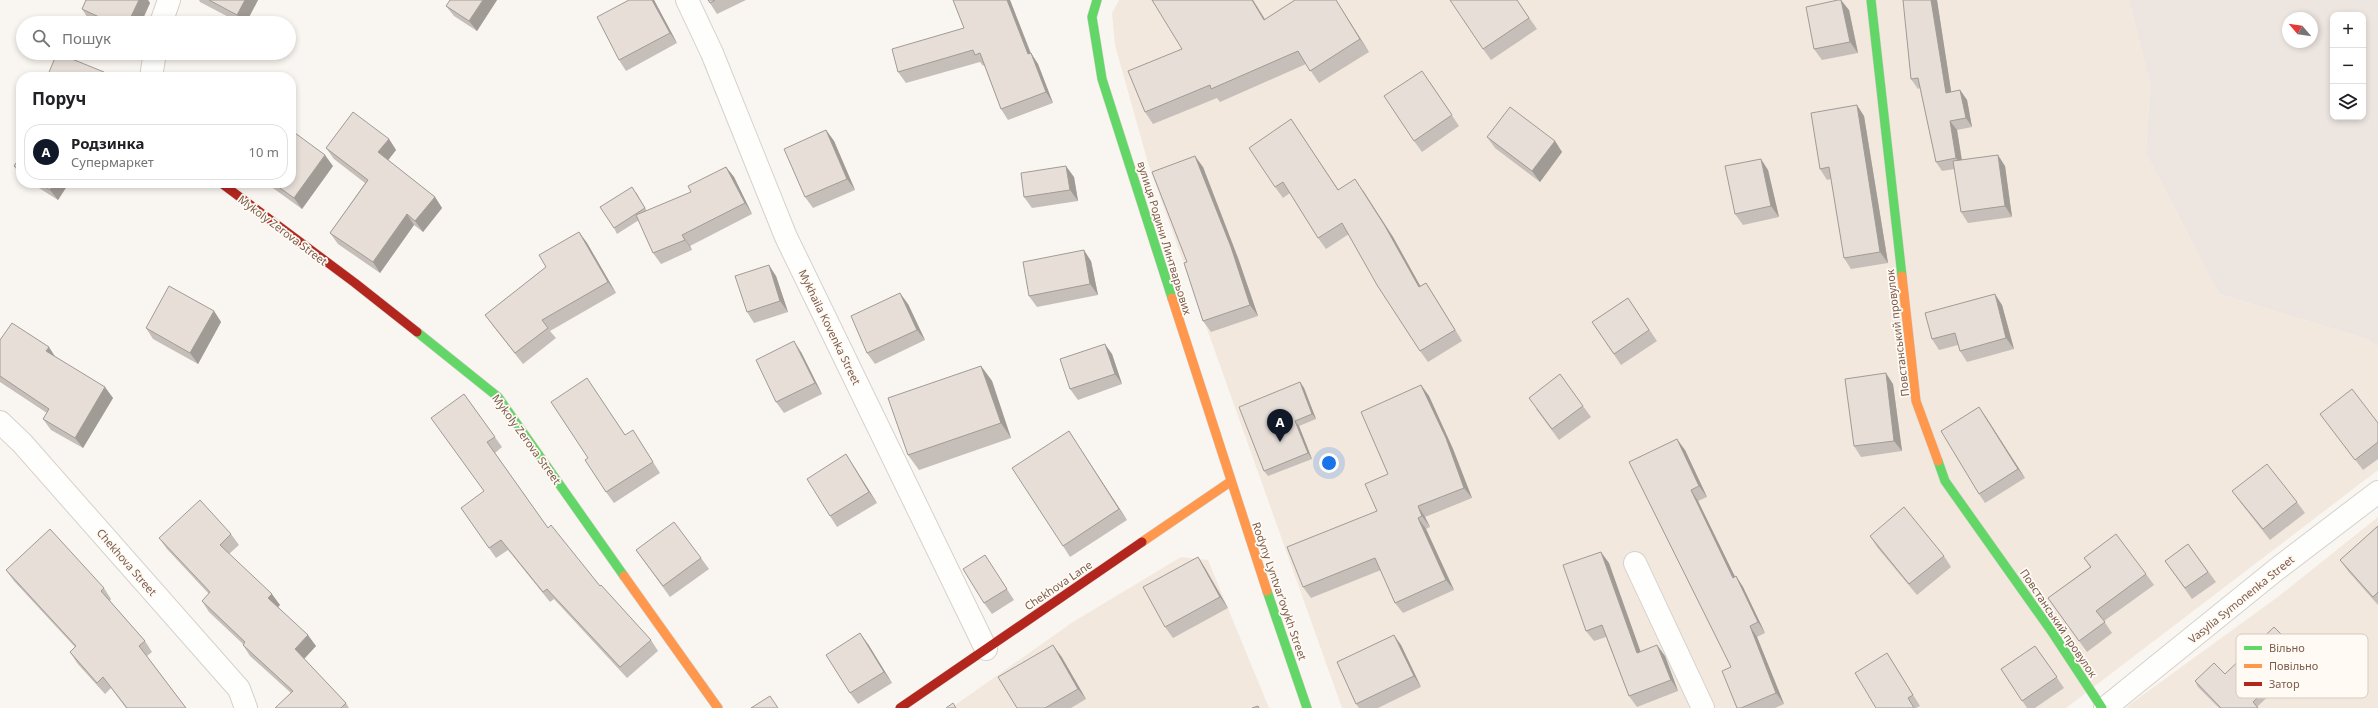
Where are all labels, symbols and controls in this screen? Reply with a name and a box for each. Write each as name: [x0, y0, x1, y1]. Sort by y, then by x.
north arrow: [2282, 12, 2318, 48]
map controls: [2330, 12, 2366, 120]
button: +: [2330, 12, 2366, 48]
search box: [16, 16, 296, 60]
icon: search: [30, 27, 52, 49]
text: Пошук: [62, 28, 111, 48]
button: −: [2330, 48, 2366, 84]
button: layers: [2330, 84, 2366, 120]
text: Поруч: [32, 87, 86, 110]
text: Родзинка: [71, 133, 144, 153]
text: A: [42, 143, 51, 161]
text: 10 m: [249, 143, 279, 161]
text: Супермаркет: [71, 153, 154, 171]
street label: вулиця Родини Линтварьових: [1134, 159, 1196, 317]
street label: Mykoly Zerova Street: [235, 192, 331, 269]
street label: Mykhaila Kovenka Street: [796, 267, 864, 387]
street label: Повстанський провулок: [1882, 268, 1912, 397]
street label: Mykoly Zerova Street: [489, 391, 565, 487]
pin: A: [1267, 409, 1293, 442]
your location: [1319, 453, 1339, 473]
street label: Rodyny Lyntvar’ovykh Street: [1249, 520, 1311, 662]
street label: Chekhova Street: [94, 525, 160, 599]
street label: Vasylia Symonenka Street: [2185, 552, 2297, 646]
street label: Chekhova Lane: [1021, 557, 1095, 613]
street label: Повстанський провулок: [2017, 566, 2101, 680]
legend: [2236, 634, 2368, 698]
text: Вільно: [2269, 640, 2305, 655]
text: Повільно: [2269, 658, 2318, 673]
text: Затор: [2269, 676, 2300, 691]

